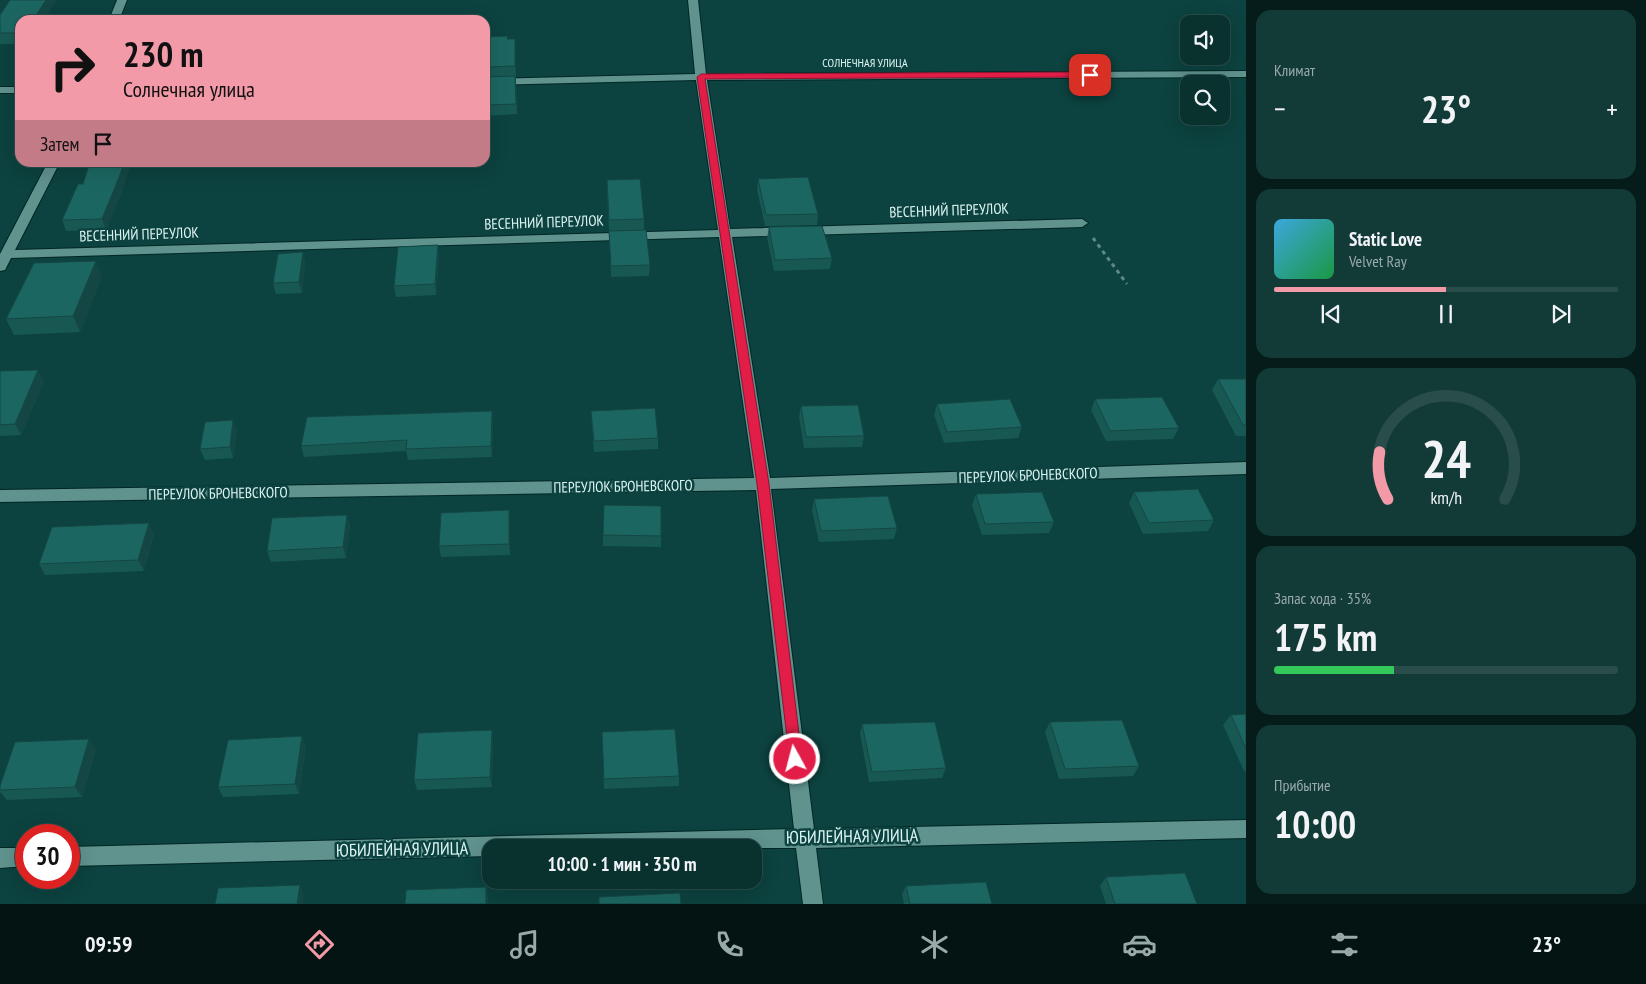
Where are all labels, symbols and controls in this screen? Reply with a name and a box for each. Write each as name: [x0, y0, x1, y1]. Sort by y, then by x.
map controls: [1180, 15, 1230, 125]
button: sound: [1180, 15, 1230, 65]
text: 230 m: [123, 31, 204, 77]
icon: right: [40, 35, 105, 100]
pin: [1069, 54, 1111, 96]
street label: СОЛНЕЧНАЯ УЛИЦА: [822, 55, 908, 70]
text: Климат: [1274, 60, 1315, 80]
icon: arrive: [1076, 61, 1104, 89]
text: Солнечная улица: [123, 75, 255, 103]
button: search: [1180, 75, 1230, 125]
text: 23°: [1421, 84, 1471, 133]
text: −: [1274, 90, 1286, 127]
text: +: [1606, 90, 1618, 127]
icon: arrive: [89, 130, 117, 158]
text: Затем: [40, 132, 79, 156]
street label: ВЕСЕННИЙ ПЕРЕУЛОК: [889, 198, 1010, 222]
street label: ВЕСЕННИЙ ПЕРЕУЛОК: [484, 210, 605, 234]
street label: ВЕСЕННИЙ ПЕРЕУЛОК: [79, 222, 200, 246]
text: Static Love: [1349, 227, 1422, 251]
text: Velvet Ray: [1349, 251, 1407, 271]
icon: previous: [1317, 300, 1345, 328]
icon: pause: [1432, 300, 1460, 328]
icon: next: [1547, 300, 1575, 328]
text: 24: [1421, 425, 1471, 492]
street label: ПЕРЕУЛОК БРОНЕВСКОГО: [958, 463, 1098, 487]
street label: ПЕРЕУЛОК БРОНЕВСКОГО: [553, 475, 693, 497]
street label: ПЕРЕУЛОК БРОНЕВСКОГО: [148, 482, 288, 504]
text: km/h: [1430, 486, 1462, 509]
text: Запас хода · 35%: [1274, 588, 1371, 608]
text: 175 km: [1274, 612, 1377, 661]
position arrow: [768, 732, 820, 784]
text: Прибытие: [1274, 775, 1331, 795]
text: 10:00: [1274, 799, 1356, 848]
street label: ЮБИЛЕЙНАЯ УЛИЦА: [786, 823, 919, 849]
speed limit sign: 30: [15, 824, 80, 889]
street label: ЮБИЛЕЙНАЯ УЛИЦА: [336, 836, 469, 862]
text: 10:00 · 1 мин · 350 m: [548, 852, 696, 876]
icon: directions: [302, 927, 337, 962]
icon: music: [507, 927, 542, 962]
icon: phone: [712, 927, 747, 962]
icon: climate: [917, 927, 952, 962]
icon: car: [1122, 927, 1157, 962]
icon: filters: [1327, 927, 1362, 962]
text: 09:59: [85, 930, 133, 958]
text: 23°: [1532, 930, 1561, 958]

